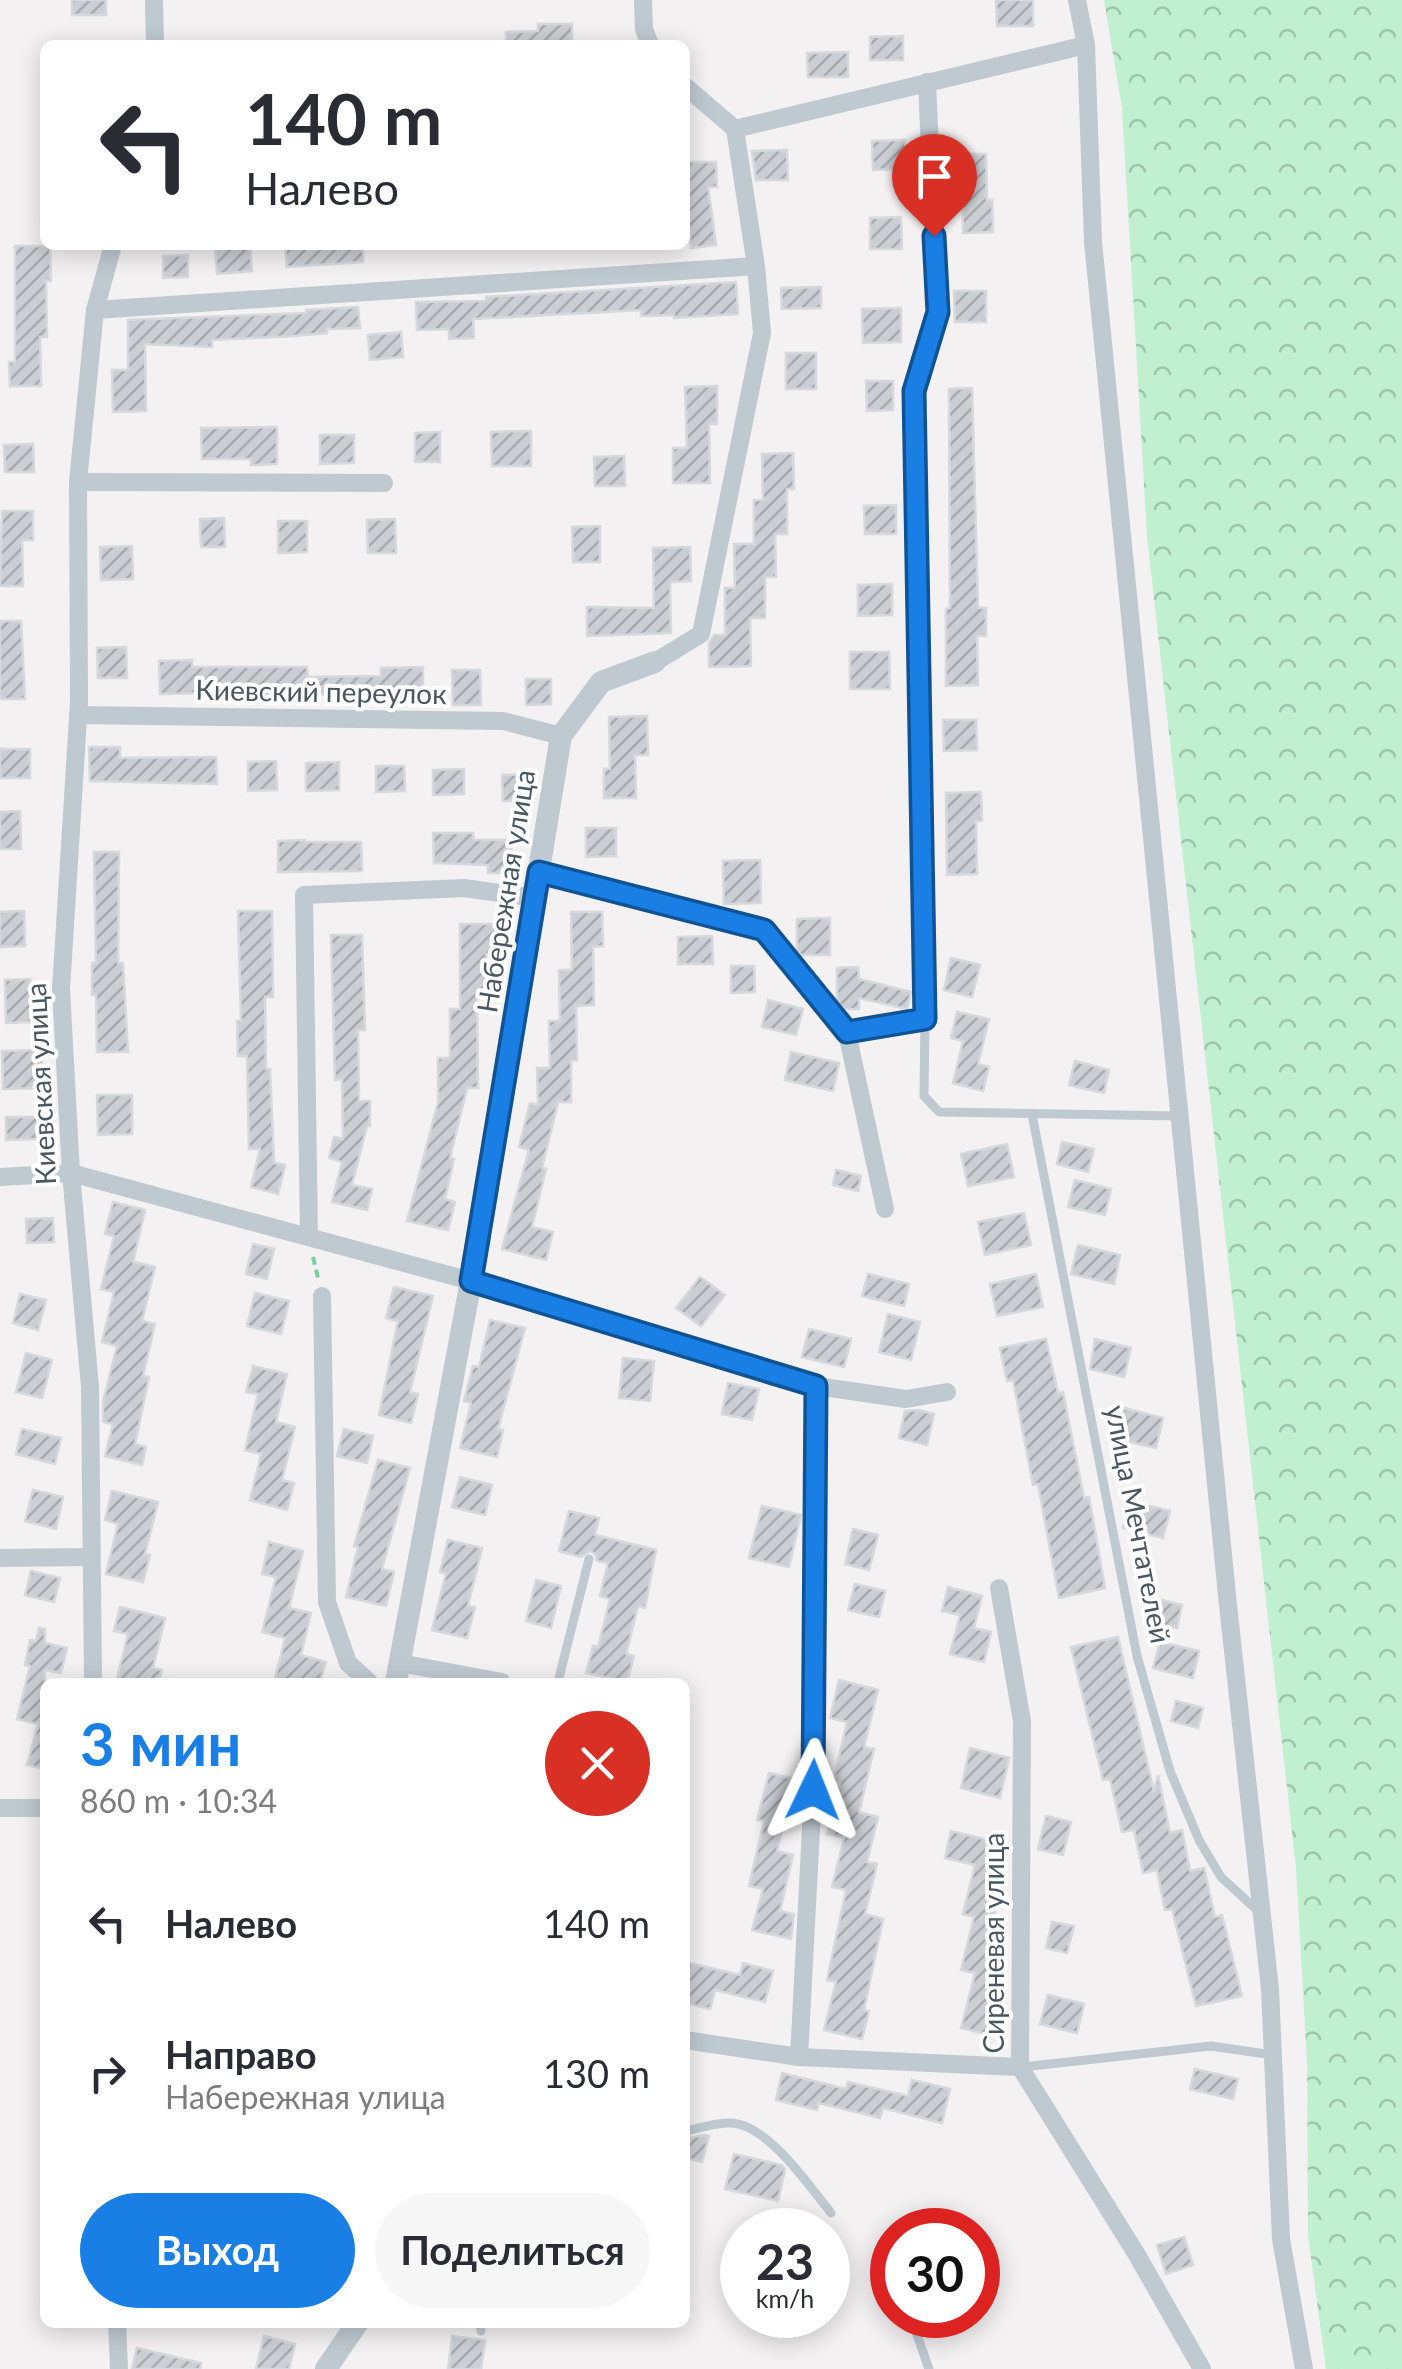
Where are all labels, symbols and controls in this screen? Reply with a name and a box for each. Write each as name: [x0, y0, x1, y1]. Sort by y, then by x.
text: 140 m: [245, 76, 442, 160]
icon: left: [80, 80, 210, 210]
pin: [892, 134, 977, 237]
icon: arrive: [907, 149, 962, 204]
text: Налево: [245, 161, 399, 215]
street label: Киевский переулок: [195, 672, 447, 710]
street label: Набережная улица: [469, 767, 541, 1015]
street label: Киевская улица: [18, 982, 62, 1186]
street label: улица Мечтателей: [1099, 1402, 1179, 1646]
text: 3 мин: [80, 1707, 242, 1779]
button: close: [545, 1711, 650, 1816]
position arrow: [761, 1738, 865, 1842]
text: 860 m · 10:34: [80, 1781, 277, 1820]
street label: Сиреневая улица: [976, 1832, 1010, 2054]
icon: left: [80, 1896, 135, 1951]
text: Налево: [165, 1900, 297, 1946]
text: 140 m: [543, 1900, 650, 1946]
text: Направо: [165, 2031, 317, 2077]
icon: right: [80, 2046, 135, 2101]
text: 130 m: [543, 2050, 650, 2096]
text: Набережная улица: [165, 2077, 446, 2116]
button: Выход: [80, 2193, 355, 2308]
button: Поделиться: [375, 2193, 650, 2308]
speed limit sign: 30: [870, 2208, 1000, 2338]
text: 23: [756, 2231, 814, 2291]
text: km/h: [756, 2283, 814, 2313]

